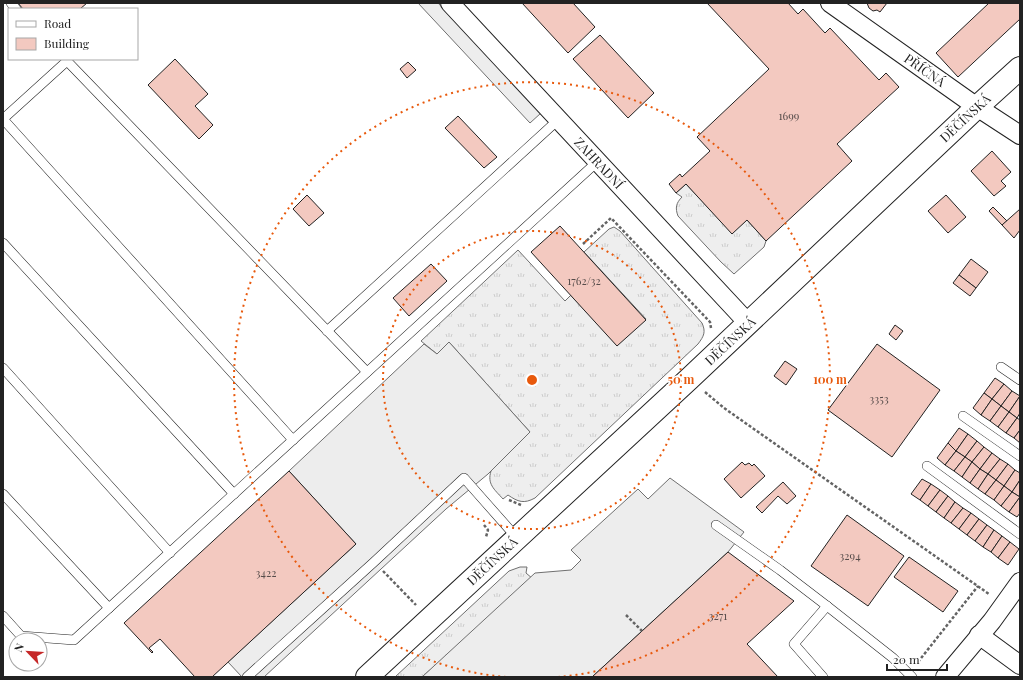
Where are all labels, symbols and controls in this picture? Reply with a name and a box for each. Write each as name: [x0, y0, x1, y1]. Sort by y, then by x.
legend: [8, 8, 138, 60]
text: Road: [44, 15, 71, 31]
text: Building: [44, 35, 90, 51]
street label: PŘÍČNÁ: [901, 49, 950, 90]
street label: DĚČÍNSKÁ: [936, 89, 994, 145]
house number: 1699: [779, 108, 800, 123]
street label: ZAHRADNÍ: [571, 133, 628, 193]
house number: 1762/32: [567, 273, 601, 288]
street label: DĚČÍNSKÁ: [701, 312, 759, 368]
text: 50 m: [668, 371, 695, 387]
text: 100 m: [813, 371, 847, 387]
centre of rings: [525, 373, 539, 387]
house number: 3353: [869, 391, 889, 406]
street label: DĚČÍNSKÁ: [463, 532, 521, 588]
house number: 3294: [839, 548, 861, 563]
house number: 3422: [256, 565, 276, 580]
house number: 3271: [709, 608, 727, 623]
north arrow: [8, 632, 48, 672]
text: N: [10, 641, 27, 654]
scale bar: [887, 646, 947, 672]
text: 20 m: [893, 651, 920, 667]

